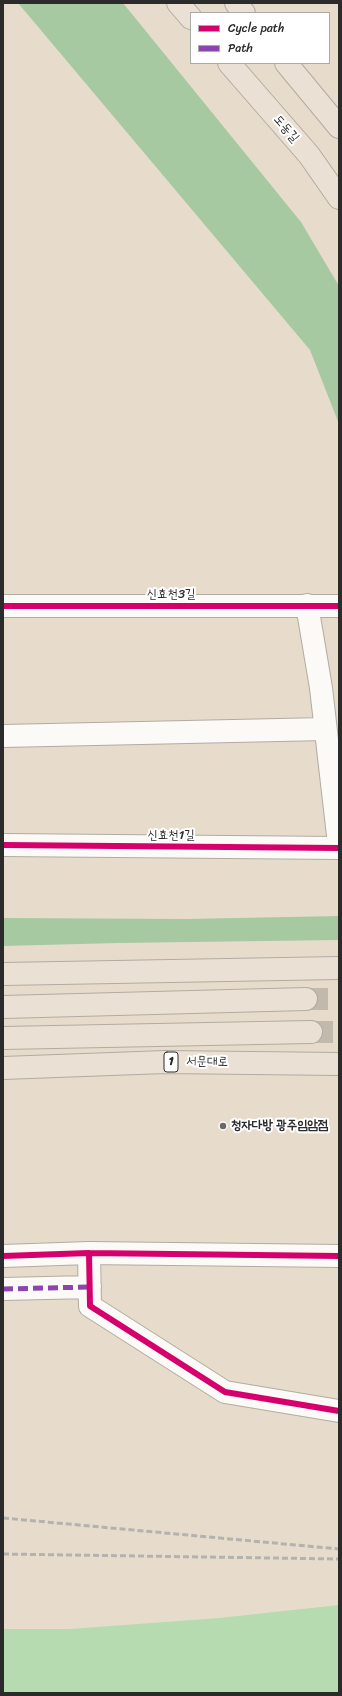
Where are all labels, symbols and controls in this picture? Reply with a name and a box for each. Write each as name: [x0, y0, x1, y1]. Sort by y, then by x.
legend: [190, 12, 330, 64]
text: Cycle path: [228, 17, 284, 39]
text: Path: [228, 37, 253, 59]
street label: 도동길: [270, 112, 302, 146]
street label: 신효천3길: [147, 587, 195, 603]
street label: 신효천1길: [147, 828, 195, 844]
road number: 1: [164, 1052, 178, 1072]
street label: 서문대로: [186, 1054, 228, 1070]
place label: 청자다방 광주임암점: [231, 1118, 329, 1134]
marker: 청자다방 광주임암점: [218, 1121, 228, 1131]

